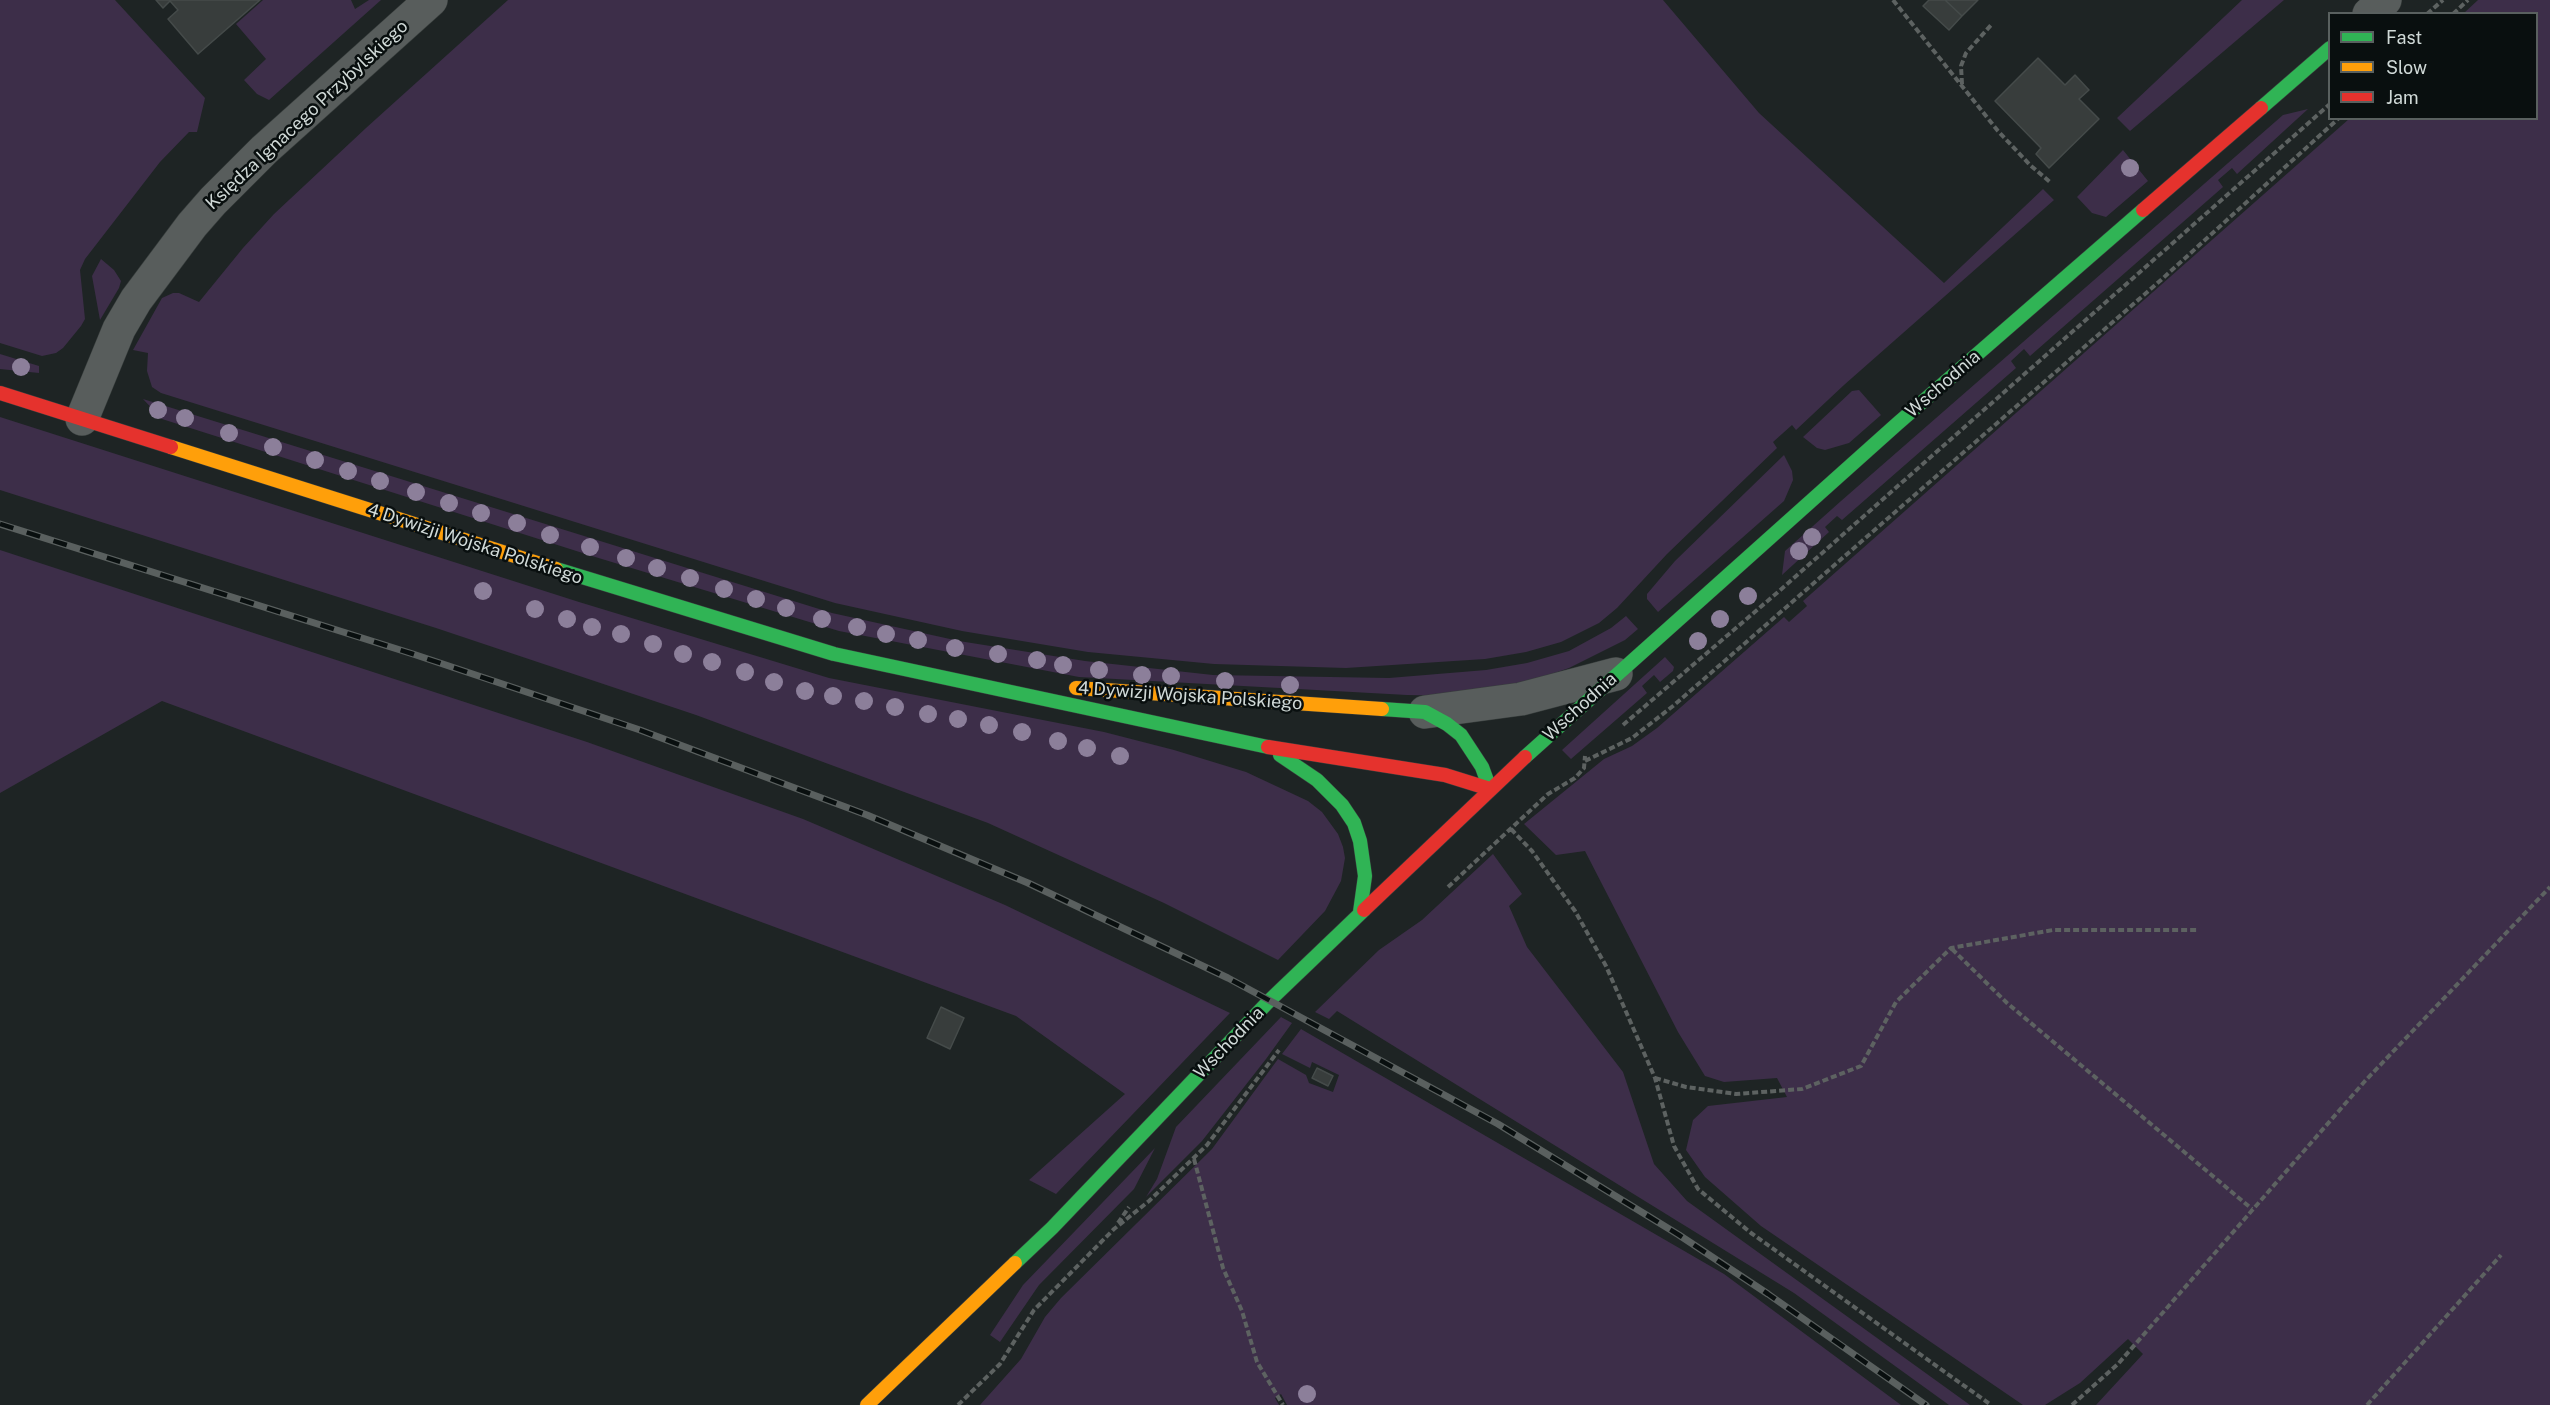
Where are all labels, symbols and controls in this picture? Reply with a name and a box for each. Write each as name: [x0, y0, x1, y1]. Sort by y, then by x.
legend: [2328, 12, 2538, 120]
street label: Księdza Ignacego Przybylskiego: [201, 16, 413, 214]
text: Fast: [2386, 27, 2422, 48]
text: Slow: [2386, 57, 2427, 78]
text: Jam: [2386, 87, 2419, 108]
street label: Wschodnia: [1901, 346, 1985, 422]
street label: 4 Dywizji Wojska Polskiego: [365, 499, 585, 589]
street label: Wschodnia: [1539, 668, 1621, 746]
street label: 4 Dywizji Wojska Polskiego: [1077, 677, 1303, 715]
street label: Wschodnia: [1189, 1003, 1269, 1083]

